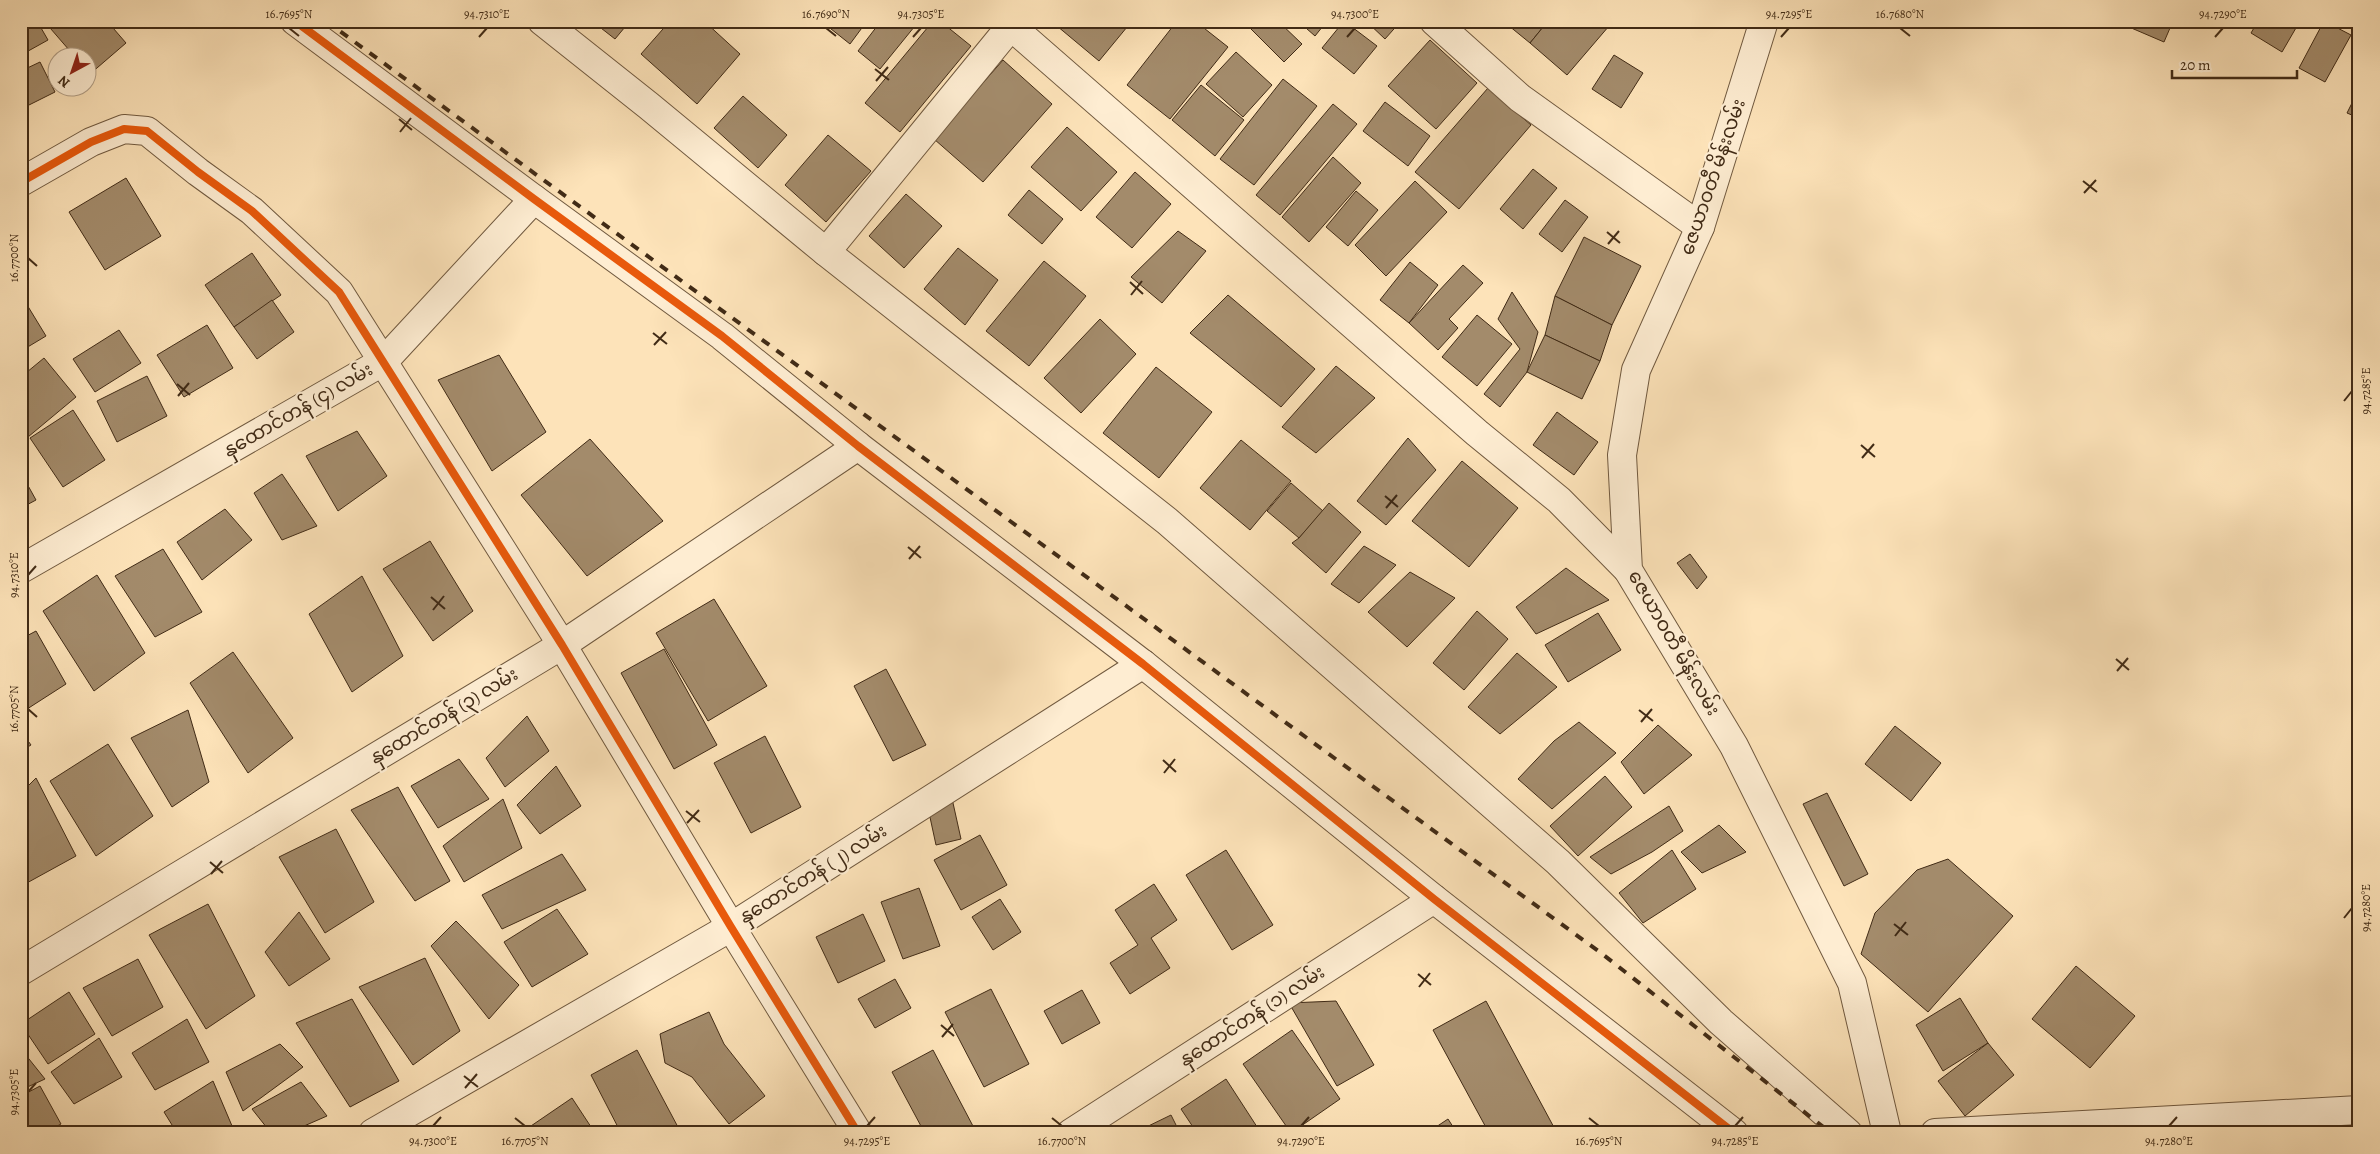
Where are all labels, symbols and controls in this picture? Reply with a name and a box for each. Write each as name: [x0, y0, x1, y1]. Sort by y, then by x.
text: 16.7695°N: [266, 6, 313, 22]
text: 94.7310°E: [464, 6, 510, 22]
text: 16.7690°N: [802, 6, 850, 22]
text: 94.7305°E: [898, 6, 944, 22]
text: 94.7300°E: [1331, 6, 1379, 22]
text: 94.7295°E: [1766, 6, 1812, 22]
text: 16.7680°N: [1876, 6, 1925, 22]
text: 94.7290°E: [2199, 6, 2247, 22]
north arrow: [48, 48, 98, 98]
scale bar: [2172, 48, 2298, 80]
text: 20 m: [2180, 55, 2211, 75]
text: N: [54, 71, 74, 92]
street label: ဇေယာဝတီ မိန်းလမ်း: [1672, 95, 1754, 259]
text: 16.7700°N: [6, 233, 22, 282]
street label: နှထောင်တန် (၄) လမ်း: [217, 355, 379, 466]
text: 94.7285°E: [2358, 368, 2374, 415]
text: 94.7310°E: [6, 552, 22, 598]
street label: ဇေယာဝတီ မိန်းလမ်း: [1620, 565, 1728, 721]
street label: နှထောင်တန် (၃) လမ်း: [364, 660, 525, 773]
text: 16.7705°N: [6, 685, 22, 733]
street label: နှထောင်တန် (၂) လမ်း: [733, 816, 894, 933]
text: 94.7280°E: [2358, 884, 2374, 932]
street label: နှထောင်တန် (၁) လမ်း: [1173, 957, 1332, 1075]
text: 94.7305°E: [6, 1069, 22, 1115]
text: 94.7300°E: [409, 1133, 457, 1149]
text: 16.7705°N: [501, 1133, 549, 1149]
text: 94.7295°E: [844, 1133, 890, 1149]
text: 16.7700°N: [1038, 1133, 1087, 1149]
text: 94.7290°E: [1277, 1133, 1325, 1149]
text: 16.7695°N: [1576, 1133, 1623, 1149]
text: 94.7285°E: [1712, 1133, 1759, 1149]
text: 94.7280°E: [2145, 1133, 2193, 1149]

